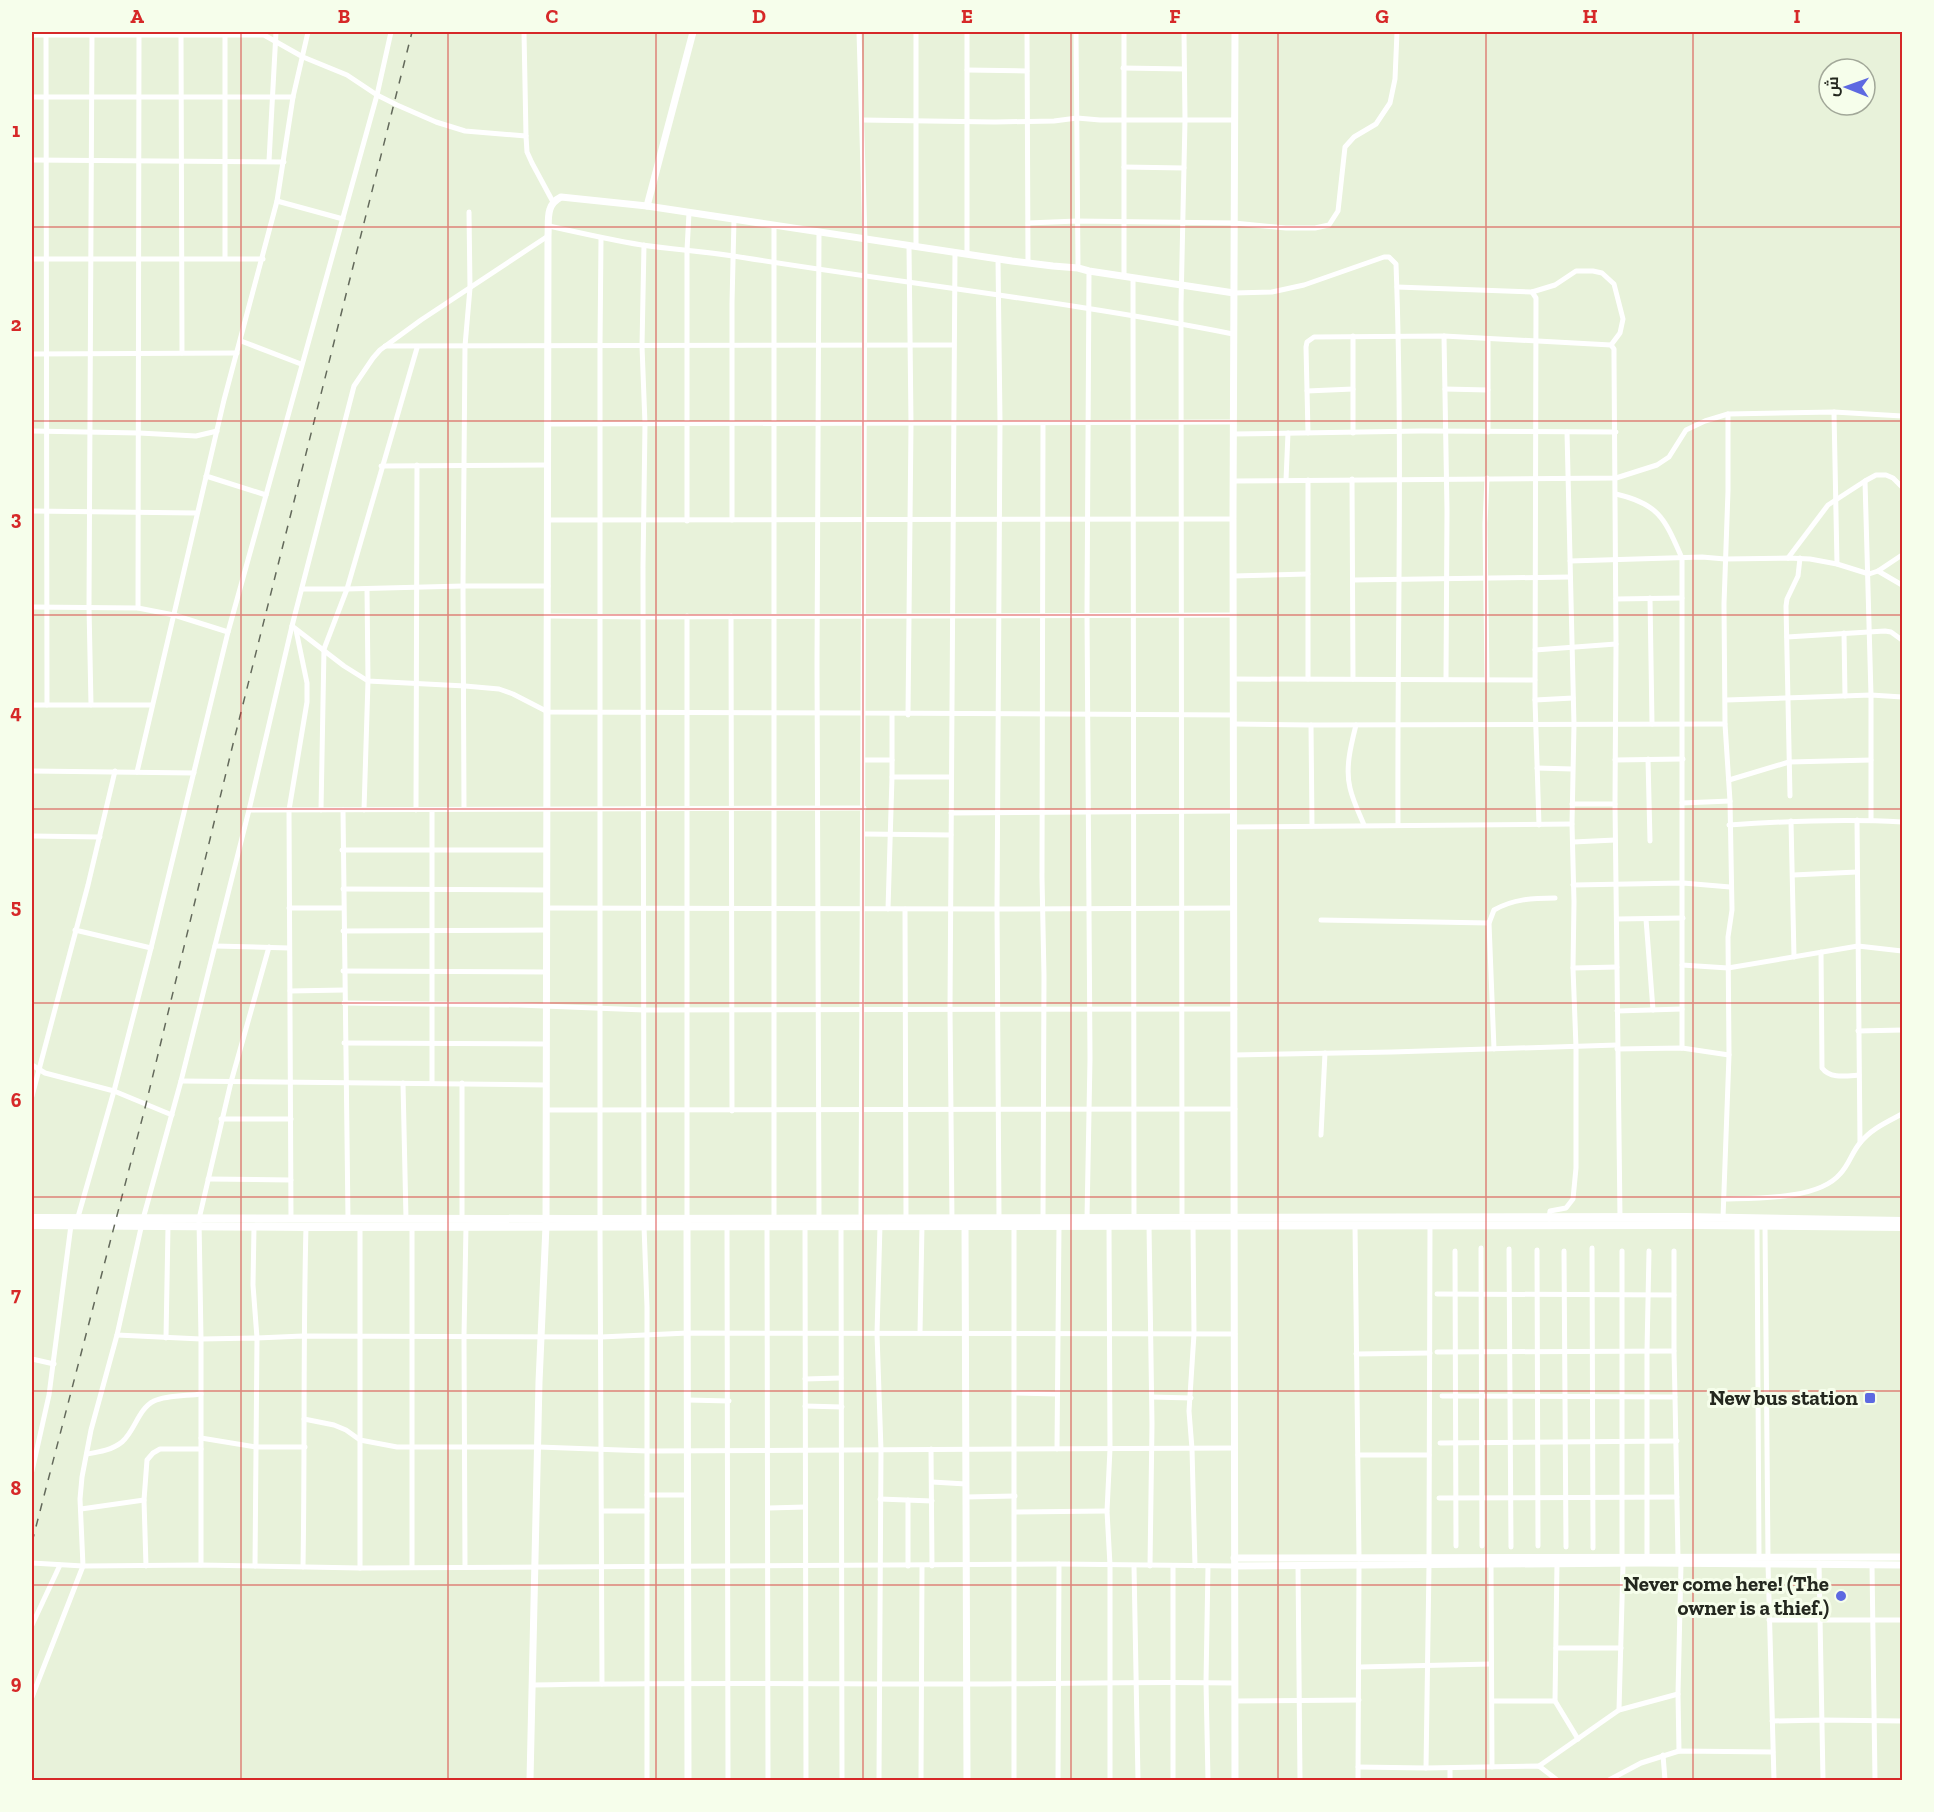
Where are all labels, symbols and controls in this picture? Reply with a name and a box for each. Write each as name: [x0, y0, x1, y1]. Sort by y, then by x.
text: A: [130, 4, 144, 28]
text: B: [338, 4, 350, 28]
text: C: [546, 4, 559, 28]
text: D: [752, 4, 766, 28]
text: E: [961, 4, 973, 28]
text: F: [1169, 4, 1181, 28]
text: G: [1375, 4, 1389, 28]
text: H: [1582, 4, 1598, 28]
text: I: [1793, 4, 1801, 28]
north arrow: [1817, 57, 1877, 117]
text: ش: [1823, 76, 1842, 97]
text: 1: [12, 118, 20, 142]
text: 2: [11, 312, 22, 336]
text: 3: [11, 506, 22, 530]
text: 4: [10, 700, 22, 724]
text: 5: [11, 894, 21, 918]
text: 6: [11, 1088, 22, 1112]
text: 7: [11, 1282, 21, 1306]
place label: New bus station: [1709, 1385, 1859, 1410]
marker: New bus station: [1863, 1391, 1877, 1405]
text: 8: [11, 1476, 22, 1500]
place label: Never come here! (The owner is a thief.): [1623, 1571, 1829, 1620]
marker: Never come here! (The owner is a thief.): [1834, 1589, 1848, 1603]
text: 9: [11, 1670, 22, 1694]

